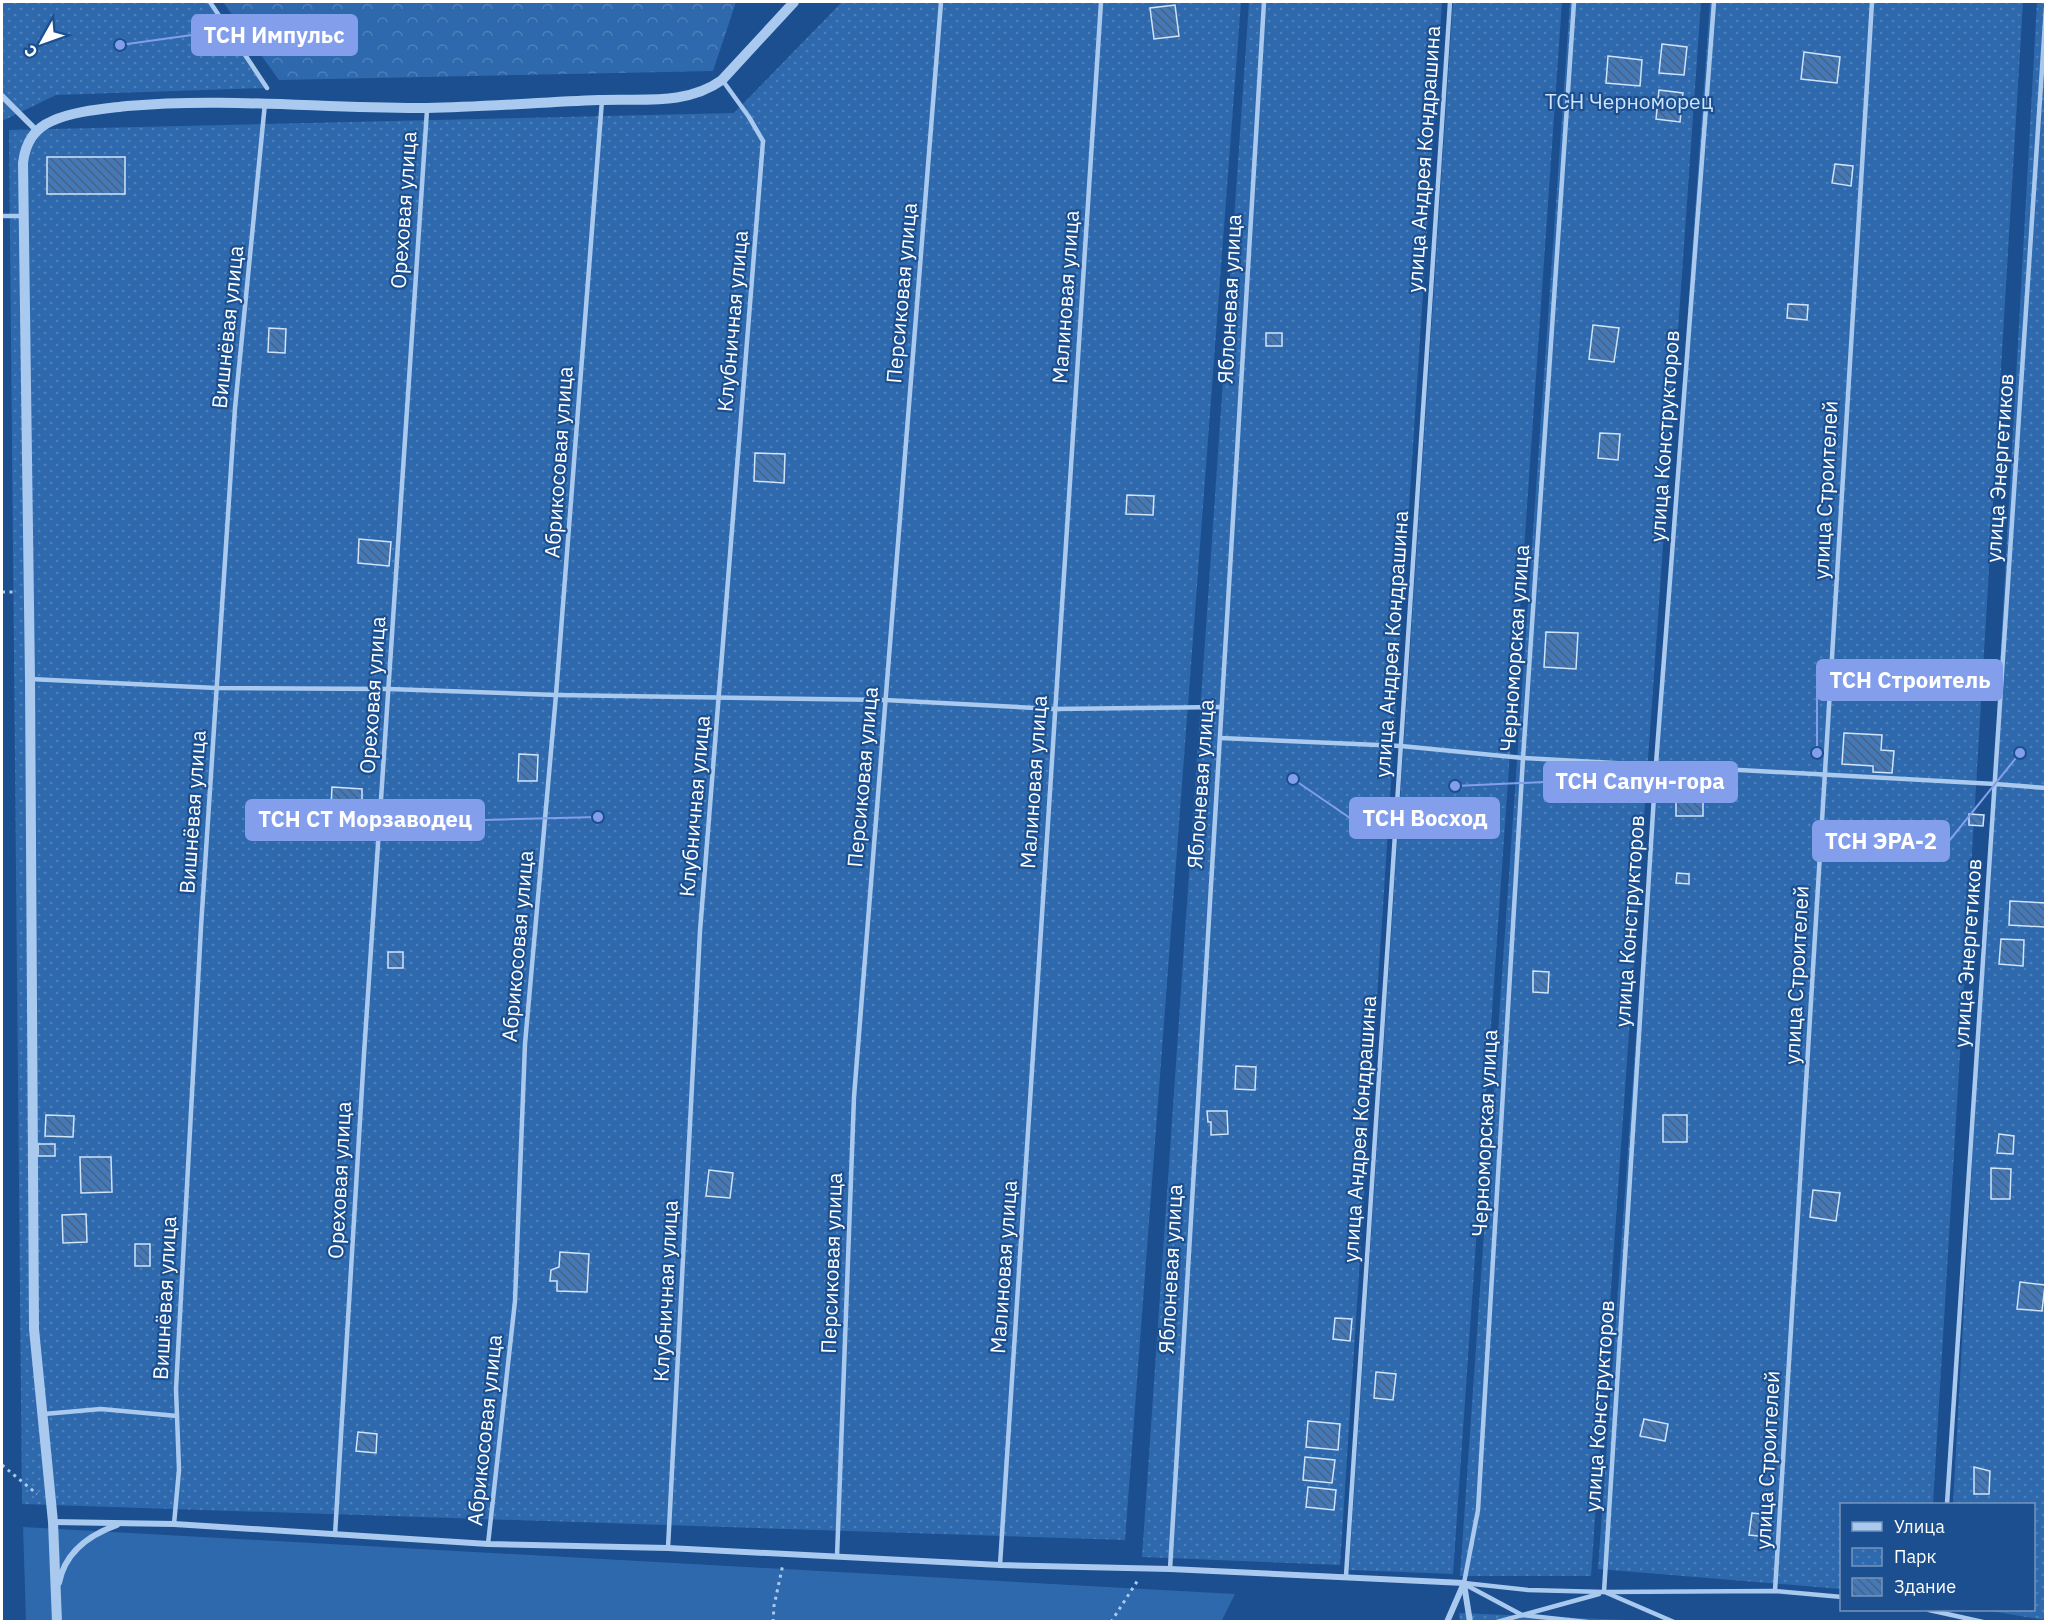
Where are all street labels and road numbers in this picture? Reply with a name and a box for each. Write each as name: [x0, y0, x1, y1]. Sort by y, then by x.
street label: улица Андрея Кондрашина: [1400, 25, 1446, 293]
street label: Ореховая улица: [384, 130, 422, 290]
street label: Персиковая улица: [879, 201, 923, 385]
street label: Малиновая улица: [1045, 209, 1085, 385]
street label: Яблоневая улица: [1211, 213, 1247, 385]
street label: Клубничная улица: [710, 229, 754, 413]
street label: Вишнёвая улица: [205, 244, 249, 410]
street label: улица Конструкторов: [1643, 329, 1685, 543]
street label: Абрикосовая улица: [537, 365, 579, 559]
street label: улица Энергетиков: [1978, 373, 2020, 563]
street label: улица Строителей: [1806, 400, 1844, 580]
street label: улица Андрея Кондрашина: [1368, 510, 1414, 778]
street label: Черноморская улица: [1493, 544, 1535, 752]
street label: Ореховая улица: [353, 615, 391, 775]
street label: Персиковая улица: [840, 685, 884, 869]
street label: Малиновая улица: [1013, 694, 1053, 870]
street label: Яблоневая улица: [1180, 698, 1220, 870]
street label: Клубничная улица: [672, 714, 716, 898]
street label: Вишнёвая улица: [172, 729, 212, 895]
street label: улица Конструкторов: [1608, 814, 1650, 1028]
street label: Абрикосовая улица: [495, 849, 539, 1043]
street label: улица Энергетиков: [1946, 858, 1988, 1048]
street label: улица Строителей: [1777, 885, 1815, 1065]
street label: улица Андрея Кондрашина: [1336, 995, 1382, 1263]
street label: Черноморская улица: [1465, 1029, 1503, 1237]
street label: Ореховая улица: [321, 1101, 357, 1259]
street label: Персиковая улица: [814, 1172, 848, 1354]
street label: Малиновая улица: [983, 1179, 1023, 1355]
street label: Яблоневая улица: [1152, 1183, 1188, 1355]
street label: Клубничная улица: [646, 1199, 684, 1383]
street label: Вишнёвая улица: [146, 1215, 182, 1381]
street label: улица Конструкторов: [1578, 1299, 1620, 1513]
street label: Абрикосовая улица: [460, 1333, 508, 1527]
street label: улица Строителей: [1748, 1370, 1786, 1550]

